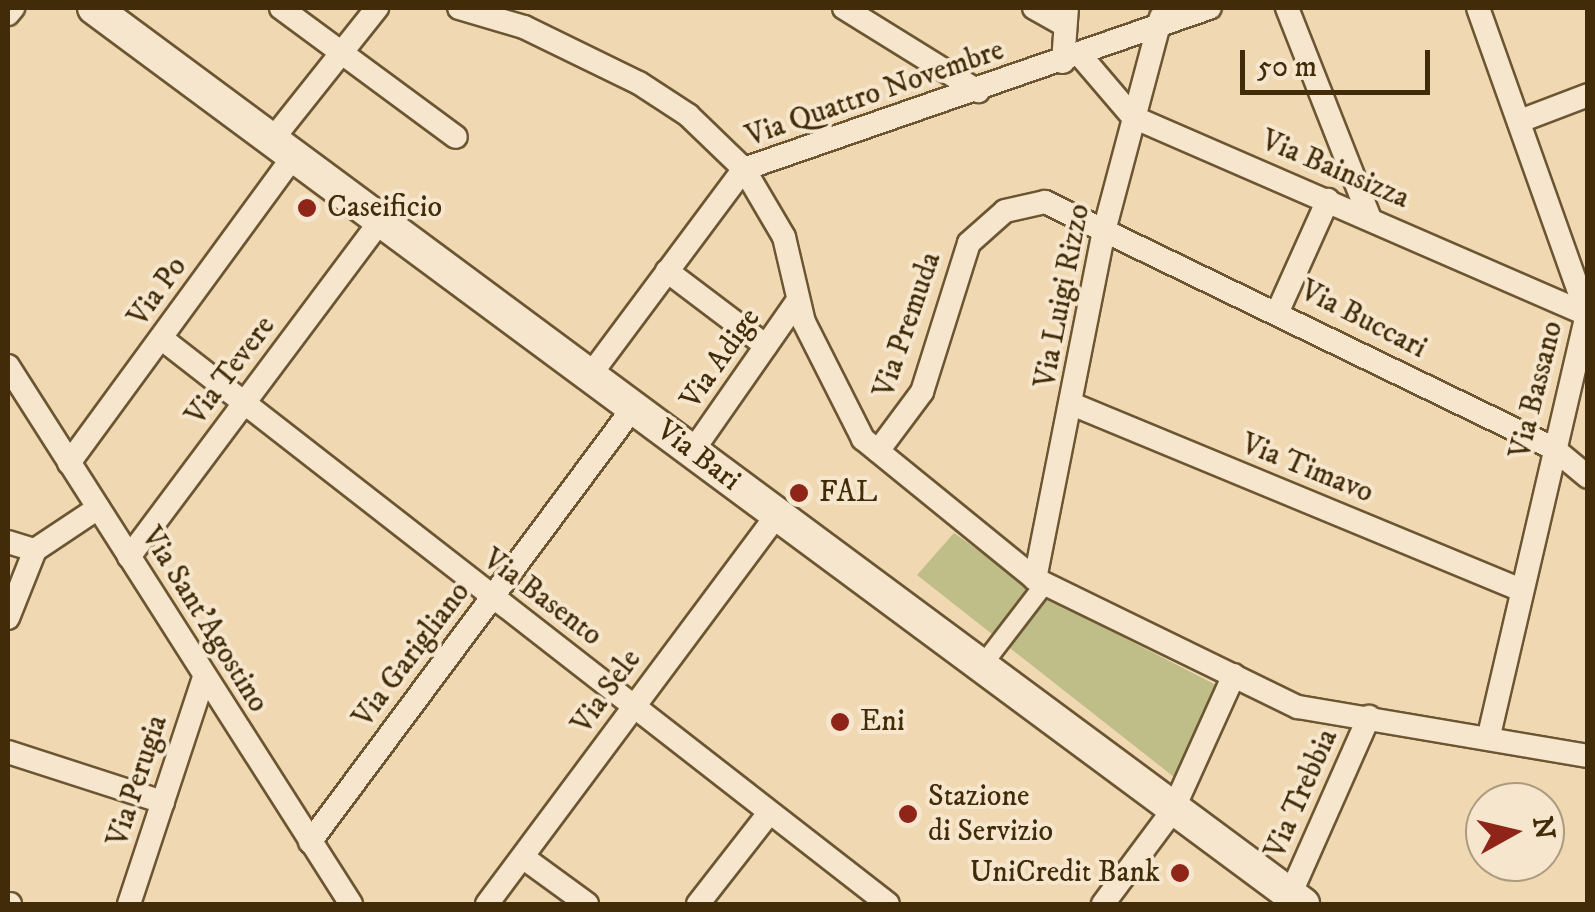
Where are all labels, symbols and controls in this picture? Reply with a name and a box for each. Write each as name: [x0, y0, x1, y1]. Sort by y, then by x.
scale bar: [1245, 30, 1435, 92]
street label: Via Quattro Novembre: [741, 33, 1009, 155]
text: 50 m: [1257, 49, 1317, 86]
street label: Via Bainsizza: [1256, 123, 1414, 217]
place label: Caseificio: [327, 190, 442, 226]
marker: Caseificio: [296, 197, 318, 219]
street label: Via Luigi Rizzo: [1028, 201, 1098, 391]
street label: Via Premuda: [866, 248, 950, 402]
street label: Via Po: [121, 250, 195, 334]
street label: Via Buccari: [1294, 273, 1432, 367]
street label: Via Adige: [673, 302, 769, 416]
street label: Via Tevere: [178, 309, 284, 433]
street label: Via Bassano: [1503, 318, 1571, 462]
street label: Via Bari: [649, 413, 747, 499]
street label: Via Timavo: [1236, 426, 1378, 512]
place label: FAL: [819, 475, 877, 511]
marker: FAL: [788, 482, 810, 504]
street label: Via Sant'Agostino: [133, 521, 275, 719]
street label: Via Basento: [475, 542, 609, 654]
street label: Via Garigliano: [346, 575, 478, 735]
street label: Via Sele: [564, 643, 650, 741]
place label: Eni: [860, 704, 905, 740]
street label: Via Perugia: [100, 711, 176, 851]
marker: Eni: [829, 711, 851, 733]
street label: Via Trebbia: [1258, 724, 1346, 864]
place label: Stazione di Servizio: [928, 779, 1053, 850]
north arrow: [1465, 782, 1565, 882]
marker: Stazione di Servizio: [897, 803, 919, 825]
text: N: [1524, 814, 1562, 842]
place label: UniCredit Bank: [970, 855, 1160, 891]
marker: UniCredit Bank: [1169, 862, 1191, 884]

